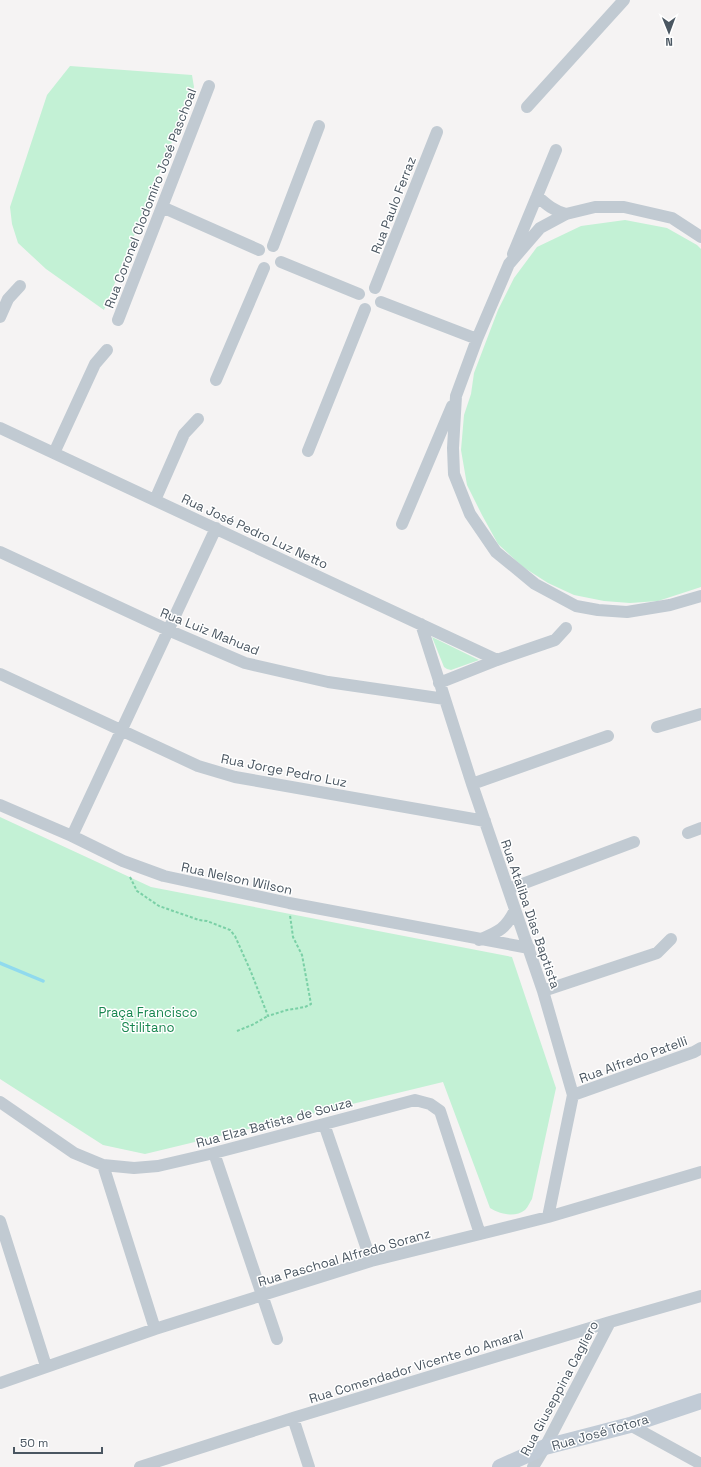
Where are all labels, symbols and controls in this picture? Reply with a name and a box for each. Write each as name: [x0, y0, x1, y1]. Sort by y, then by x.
north arrow: [649, 12, 689, 52]
text: N: [665, 35, 673, 49]
street label: Rua Coronel Clodomiro José Paschoal: [101, 86, 200, 311]
street label: Rua Paulo Ferraz: [367, 154, 420, 256]
street label: Rua José Pedro Luz Netto: [179, 490, 331, 573]
street label: Rua Luiz Mahuad: [158, 604, 262, 659]
street label: Rua Jorge Pedro Luz: [219, 750, 349, 791]
street label: Rua Ataliba Dias Baptista: [497, 837, 564, 991]
street label: Rua Nelson Wilson: [180, 858, 294, 899]
park label: Praça Francisco Stilitano: [98, 1004, 198, 1036]
street label: Rua Alfredo Patelli: [577, 1032, 690, 1087]
street label: Rua Elza Batista de Souza: [194, 1093, 355, 1152]
street label: Rua Paschoal Alfredo Soranz: [256, 1225, 433, 1290]
street label: Rua Giuseppina Cagliero: [517, 1318, 602, 1459]
street label: Rua Comendador Vicente do Amaral: [307, 1326, 525, 1407]
street label: Rua José Totora: [550, 1410, 651, 1454]
scale bar: [14, 1429, 102, 1455]
text: 50 m: [20, 1435, 48, 1451]

